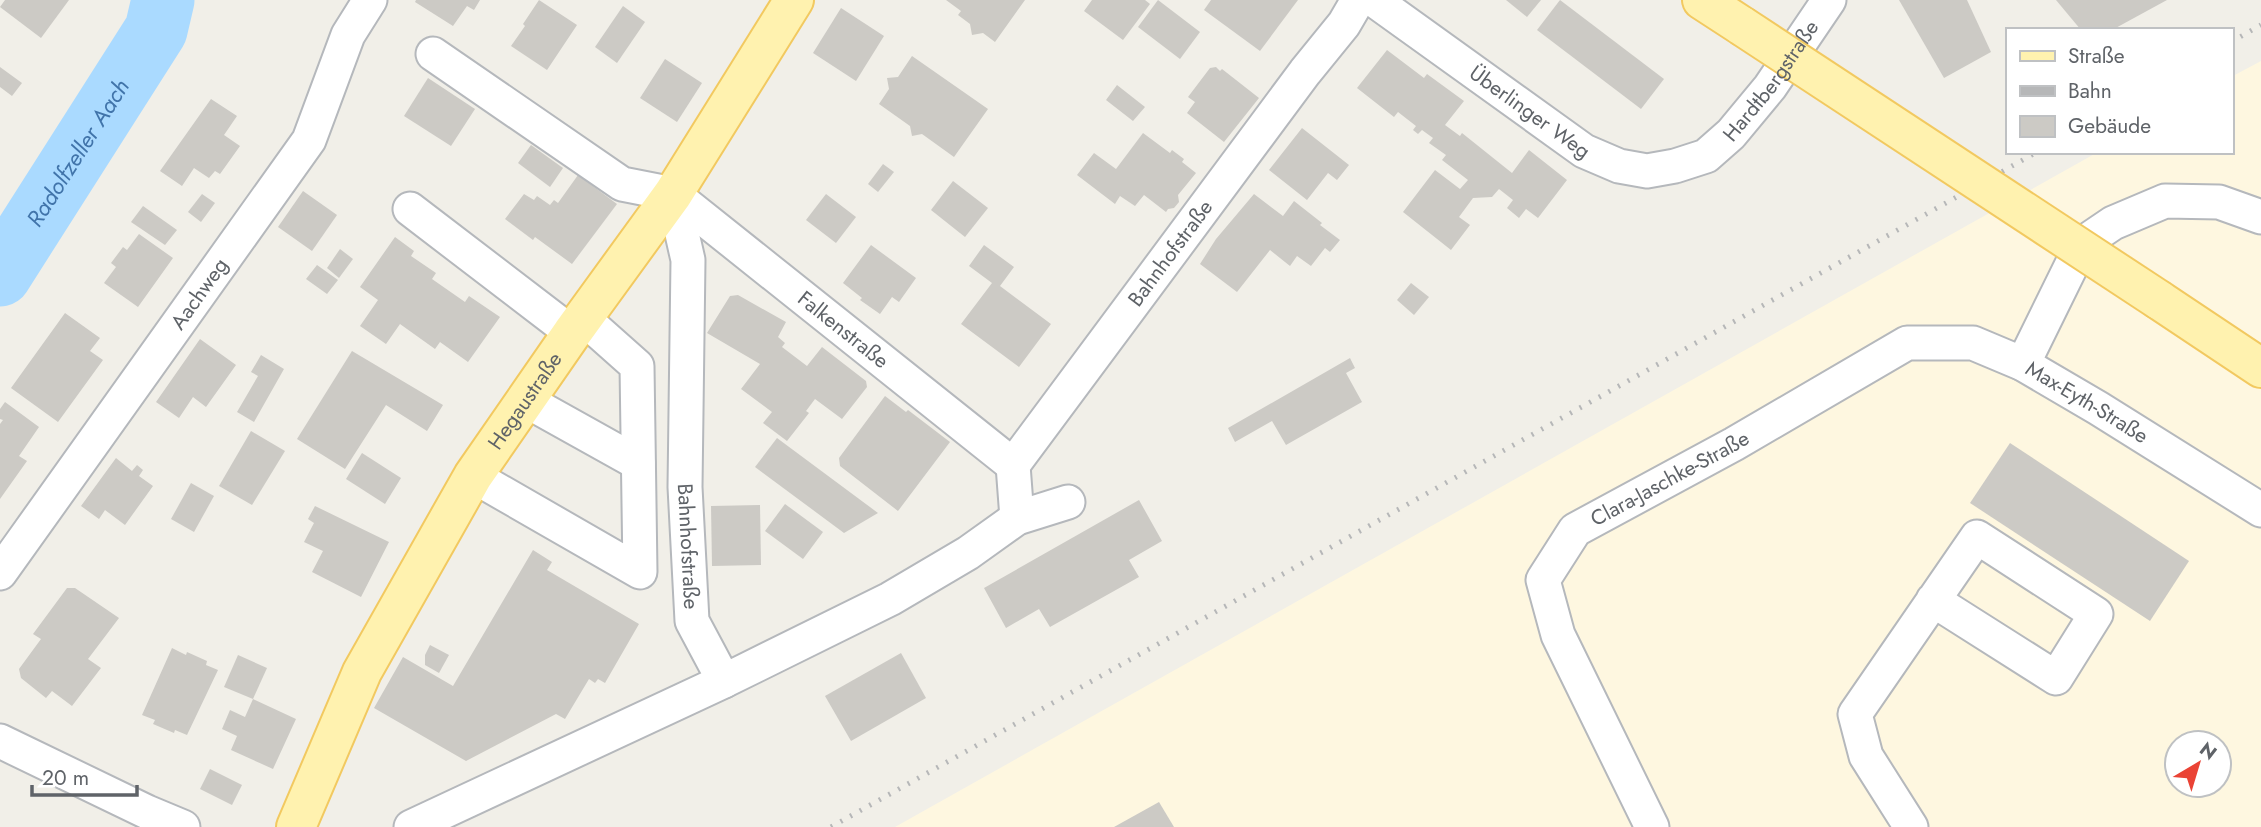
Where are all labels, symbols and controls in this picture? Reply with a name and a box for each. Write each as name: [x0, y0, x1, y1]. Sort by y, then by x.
street label: Hardtbergstraße: [1716, 14, 1826, 148]
legend: [2006, 28, 2233, 154]
text: Straße: [2068, 41, 2125, 71]
street label: Überlinger Weg: [1463, 58, 1597, 166]
water label: Radolfzeller Aach: [18, 72, 138, 233]
text: Bahn: [2068, 76, 2112, 106]
text: Gebäude: [2068, 111, 2151, 141]
street label: Bahnhofstraße: [1121, 194, 1220, 313]
street label: Aachweg: [163, 252, 235, 336]
street label: Falkenstraße: [791, 284, 895, 376]
street label: Hegaustraße: [481, 346, 569, 456]
street label: Max-Eyth-Straße: [2020, 354, 2154, 451]
street label: Clara-Jaschke-Straße: [1585, 423, 1755, 534]
street label: Bahnhofstraße: [670, 483, 706, 610]
north arrow: [2163, 729, 2233, 799]
text: N: [2194, 736, 2222, 766]
scale bar: [32, 754, 136, 798]
text: 20 m: [42, 763, 89, 793]

